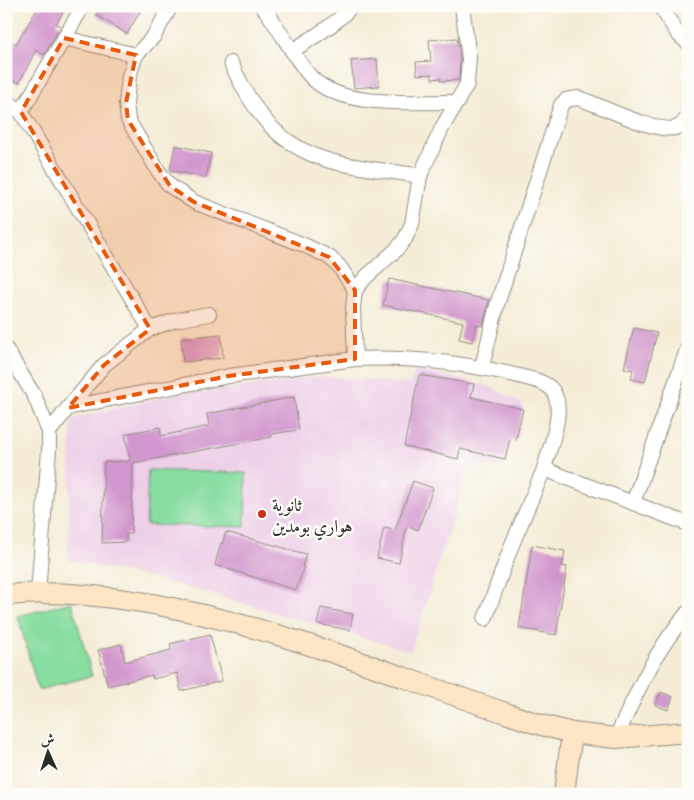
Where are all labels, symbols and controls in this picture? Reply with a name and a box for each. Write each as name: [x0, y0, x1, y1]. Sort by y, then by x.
place label: ثانوية هواري بومدين: [272, 493, 353, 541]
marker: ثانوية هواري بومدين: [256, 508, 268, 520]
north arrow: [22, 728, 72, 778]
text: ش: [40, 730, 55, 748]

